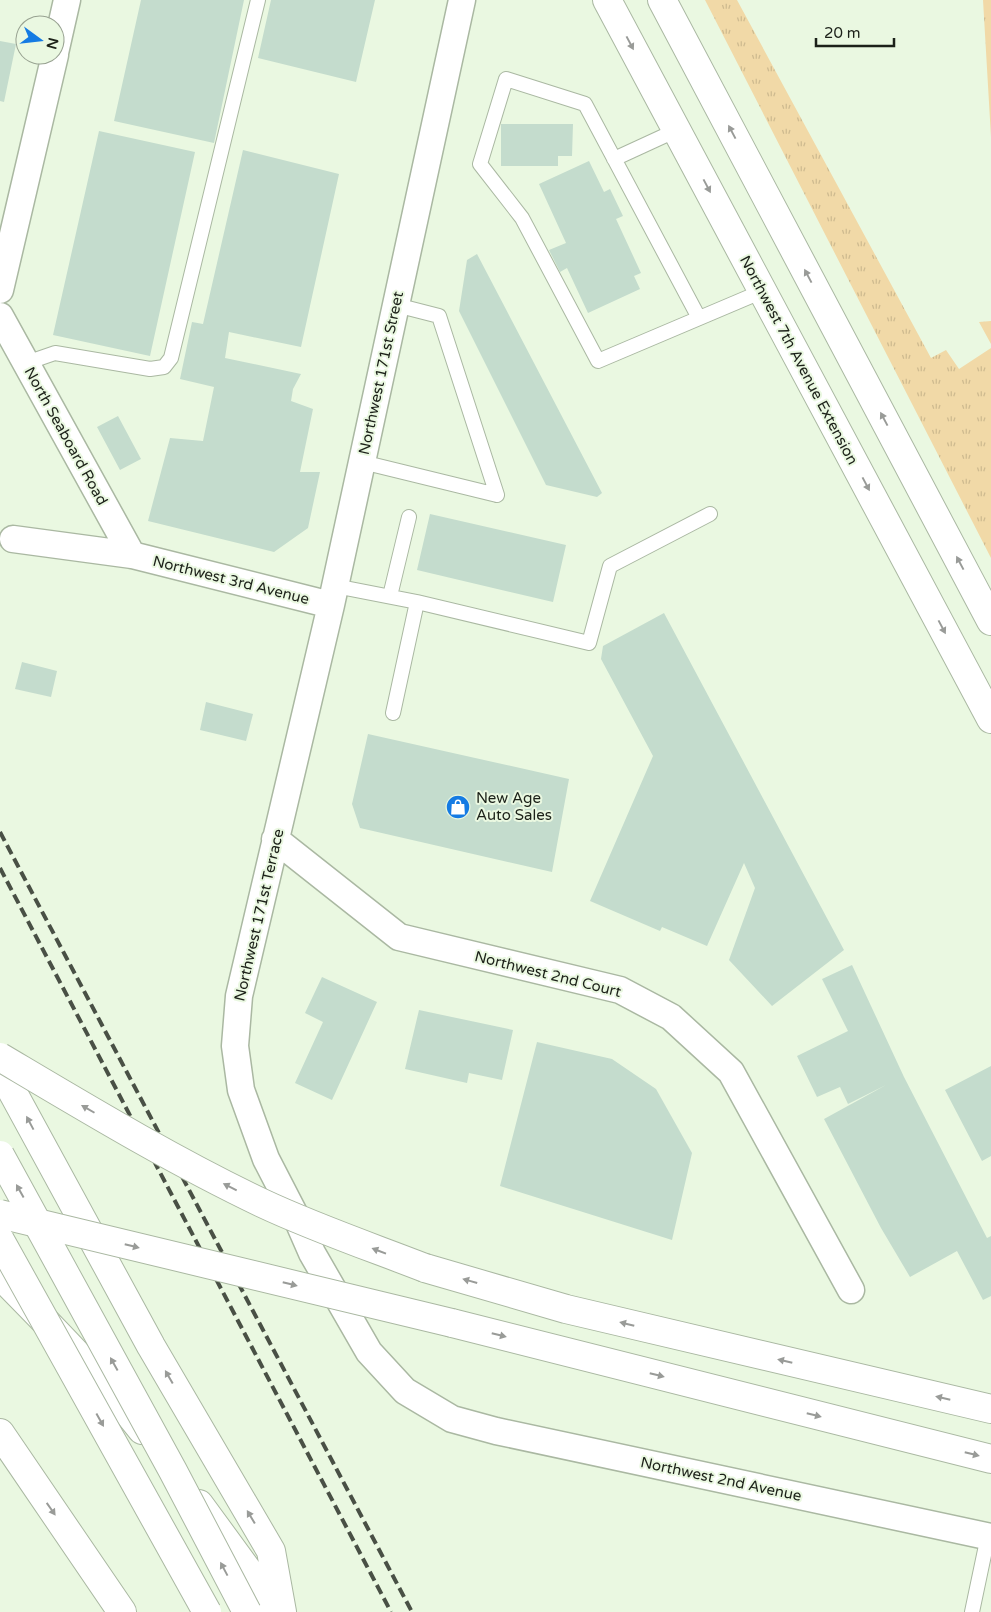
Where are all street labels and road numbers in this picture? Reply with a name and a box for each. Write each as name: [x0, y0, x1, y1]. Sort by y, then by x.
street label: Northwest 7th Avenue Extension: [736, 252, 862, 468]
street label: Northwest 171st Street: [355, 290, 407, 456]
street label: North Seaboard Road: [20, 364, 112, 508]
street label: Northwest 3rd Avenue: [151, 552, 311, 608]
street label: Northwest 171st Terrace: [230, 827, 288, 1003]
street label: Northwest 2nd Court: [473, 947, 623, 1001]
street label: Northwest 2nd Avenue: [639, 1453, 803, 1505]

